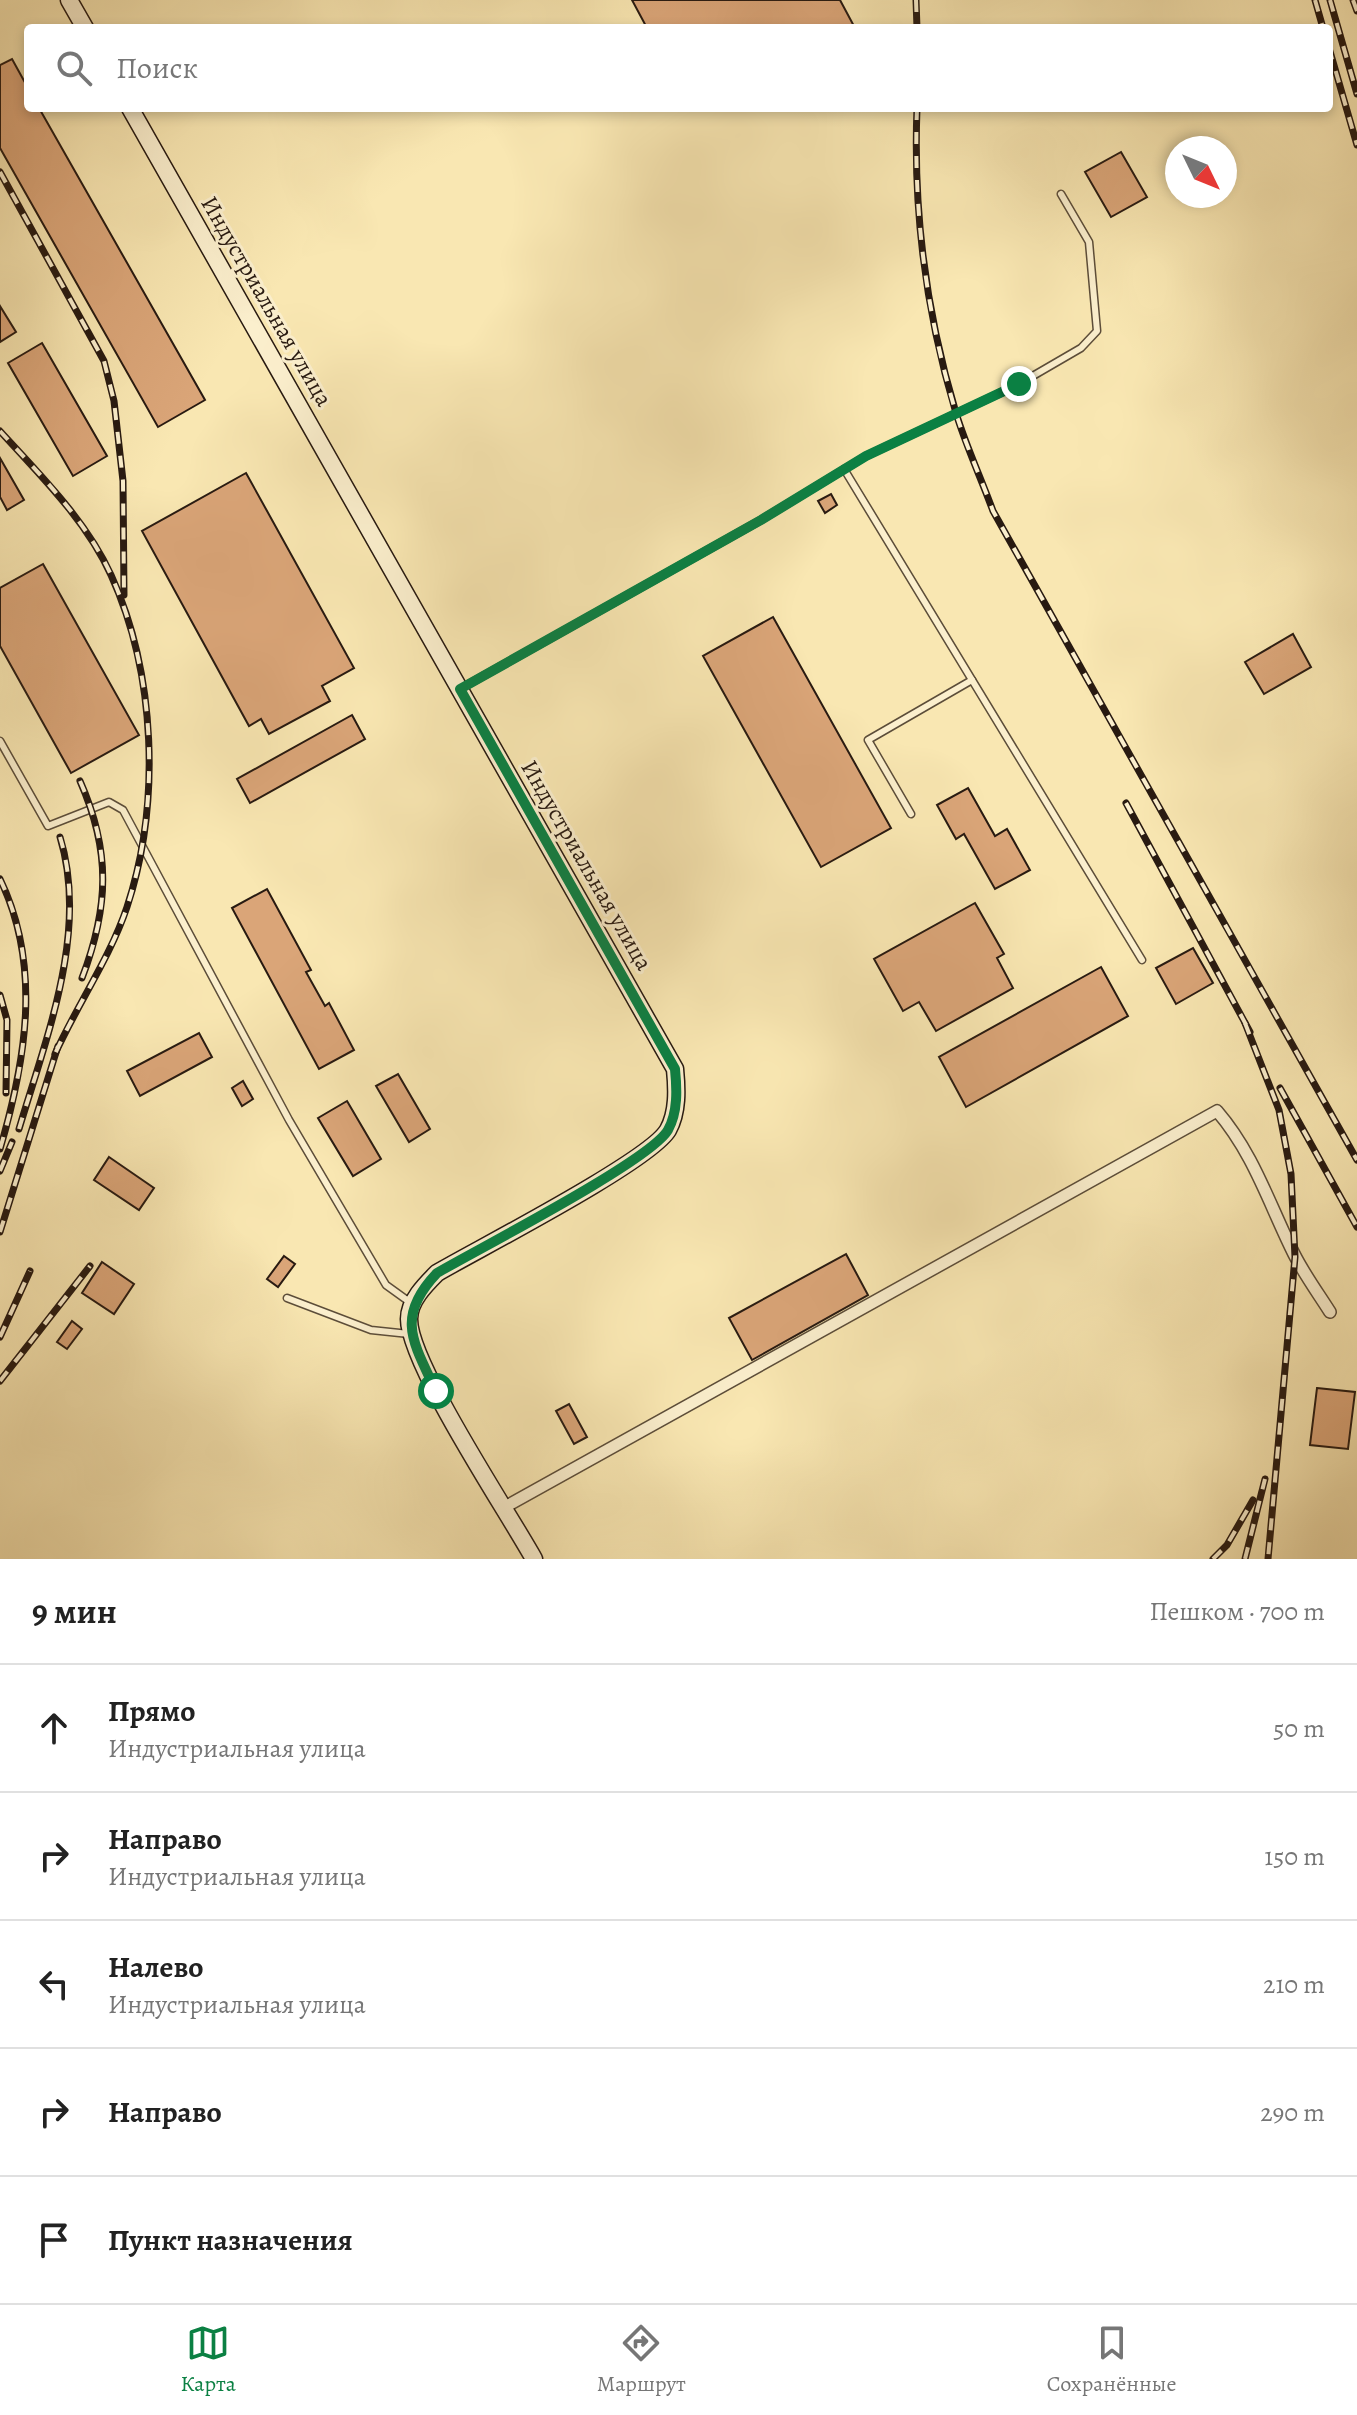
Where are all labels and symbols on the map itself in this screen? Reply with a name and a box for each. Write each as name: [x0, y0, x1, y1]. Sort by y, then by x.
north arrow: [1165, 136, 1237, 208]
street label: Индустриальная улица: [194, 190, 340, 412]
route end: [1001, 366, 1037, 402]
street label: Индустриальная улица: [514, 754, 660, 976]
route start: [418, 1373, 454, 1409]

